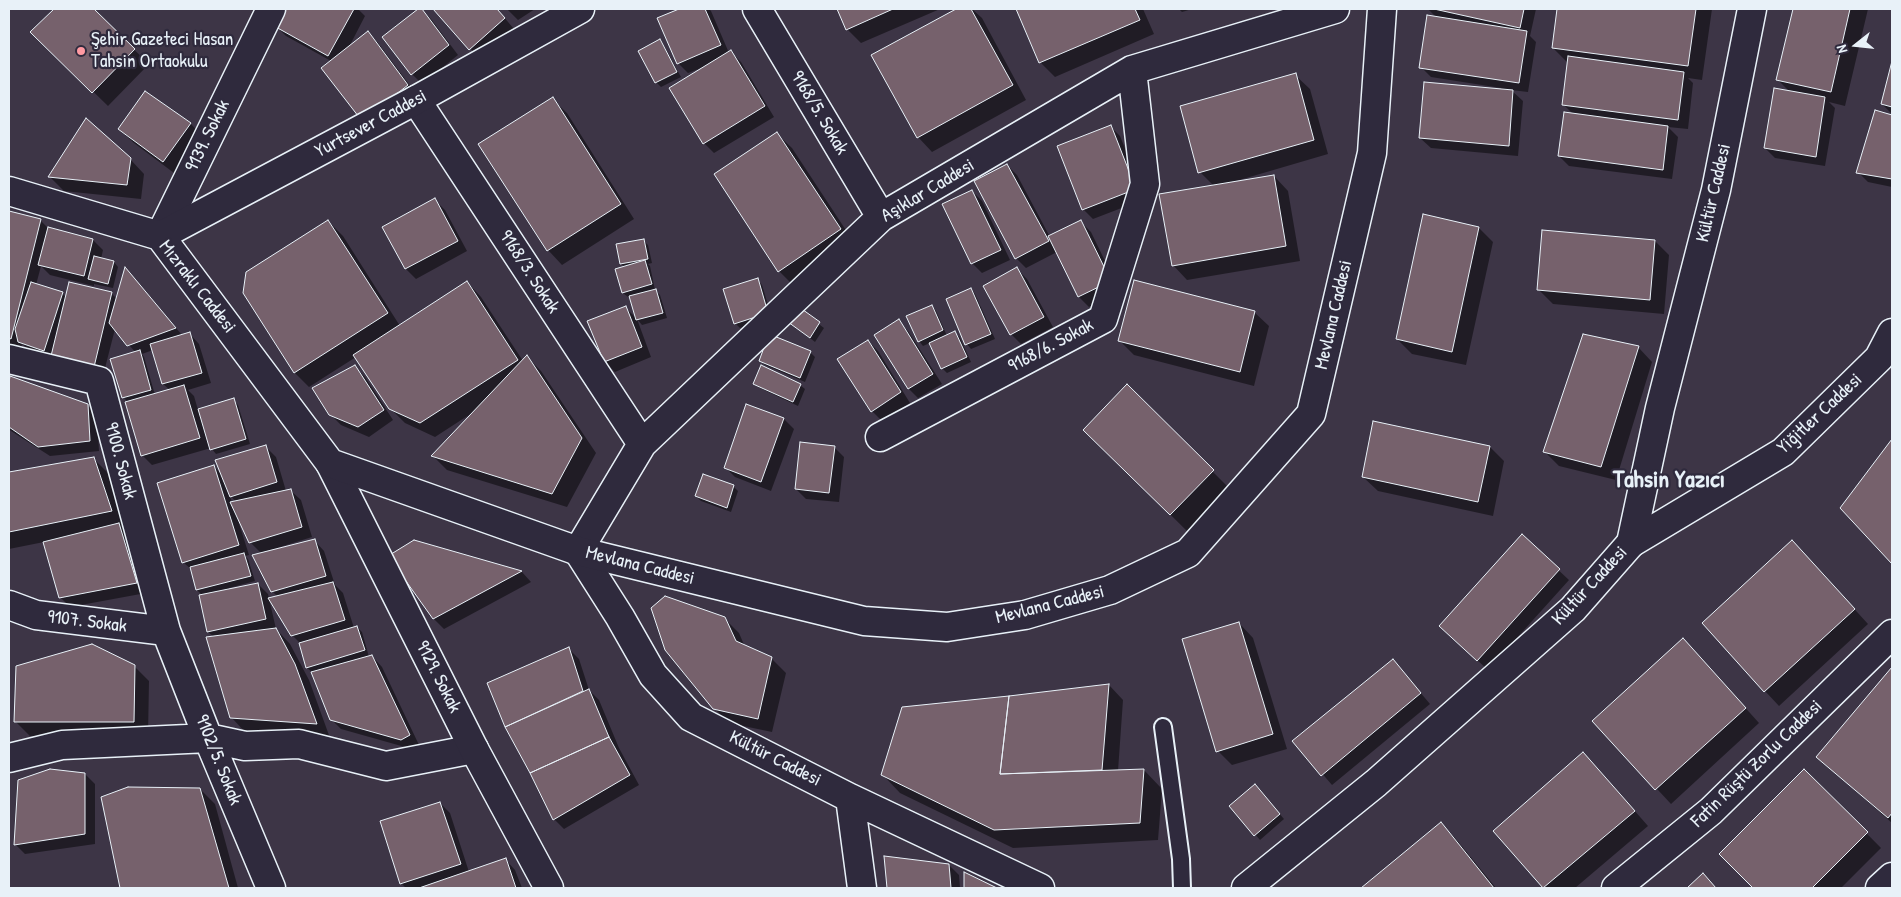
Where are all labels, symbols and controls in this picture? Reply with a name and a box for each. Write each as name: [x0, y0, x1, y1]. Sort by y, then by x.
north arrow: [1831, 20, 1881, 70]
place label: Şehir Gazeteci Hasan Tahsin Ortaokulu: [91, 29, 233, 73]
text: N: [1831, 43, 1851, 55]
marker: Şehir Gazeteci Hasan Tahsin Ortaokulu: [75, 45, 87, 57]
street label: 9168/5. Sokak: [785, 67, 853, 159]
street label: Yurtsever Caddesi: [311, 85, 431, 163]
street label: 9139. Sokak: [181, 96, 235, 176]
street label: Kültür Caddesi: [1692, 142, 1736, 244]
street label: Aşıklar Caddesi: [877, 154, 979, 228]
street label: 9168/3. Sokak: [494, 226, 564, 318]
street label: Mızraklı Caddesi: [154, 236, 240, 338]
street label: Mevlana Caddesi: [1310, 258, 1358, 372]
street label: 9168/6. Sokak: [1004, 314, 1098, 378]
street label: Yiğitler Caddesi: [1773, 369, 1867, 459]
street label: 9100. Sokak: [99, 420, 141, 502]
district label: Tahsin Yazıcı: [1613, 467, 1725, 495]
street label: Mevlana Caddesi: [583, 541, 697, 591]
street label: Kültür Caddesi: [1547, 542, 1633, 630]
street label: Mevlana Caddesi: [993, 580, 1107, 630]
street label: 9107. Sokak: [46, 606, 128, 638]
street label: 9129. Sokak: [410, 637, 466, 717]
street label: Fatin Rüştü Zorlu Caddesi: [1687, 695, 1827, 833]
street label: 9102/5. Sokak: [190, 712, 246, 808]
street label: Kültür Caddesi: [725, 726, 825, 792]

